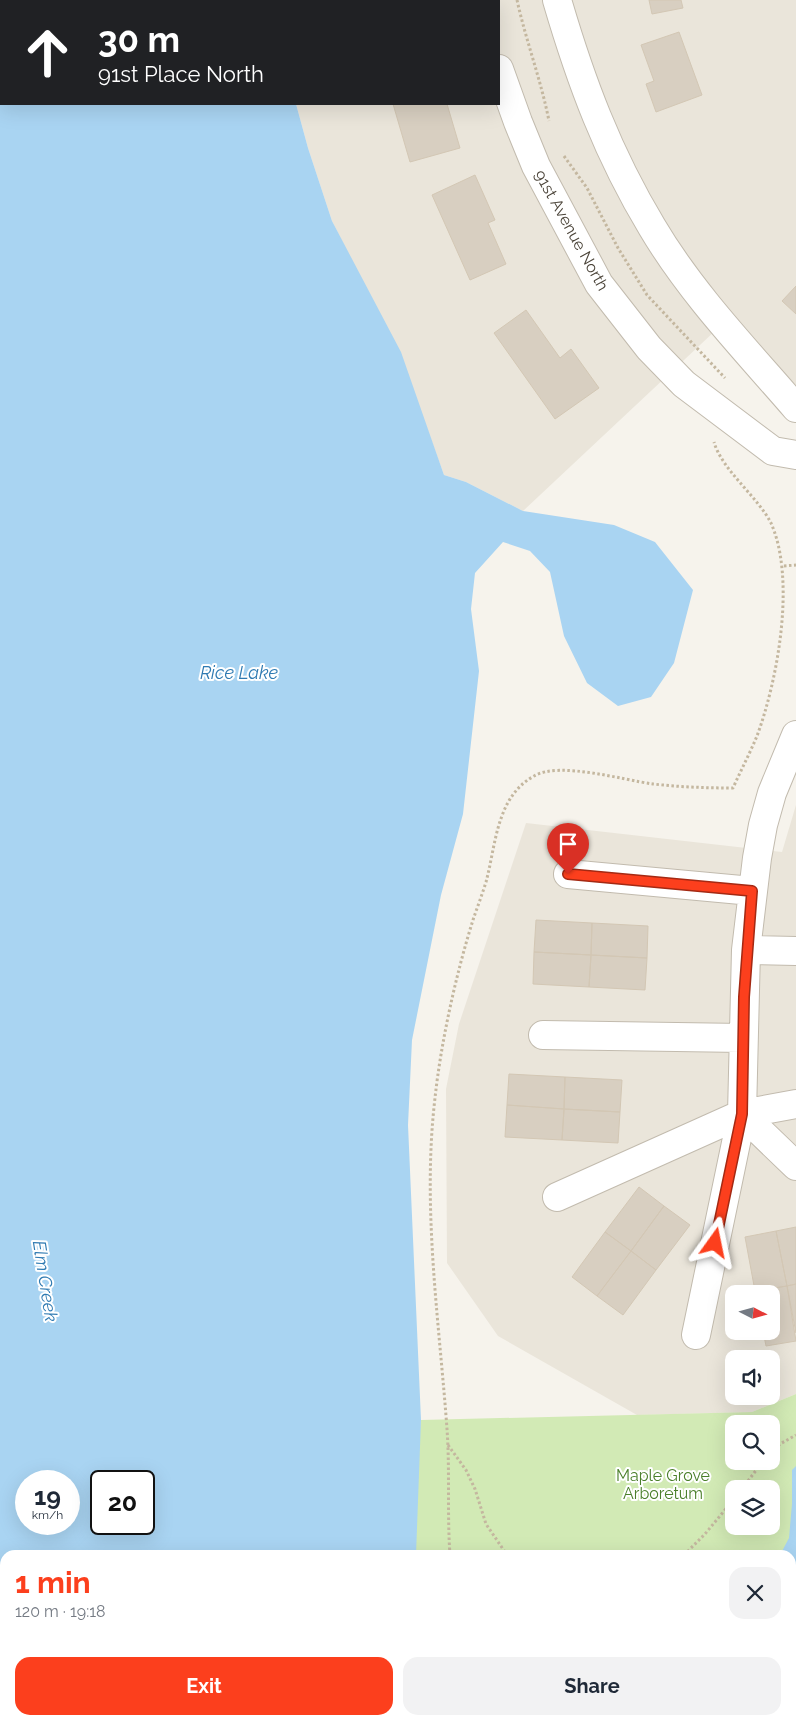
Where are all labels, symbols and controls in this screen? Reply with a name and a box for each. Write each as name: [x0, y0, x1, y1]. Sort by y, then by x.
text: 30 m: [98, 19, 180, 60]
icon: ahead: [15, 20, 80, 85]
text: 91st Place North: [98, 61, 264, 87]
street label: 91st Avenue North: [530, 167, 613, 294]
water label: Rice Lake: [200, 662, 278, 683]
pin: [547, 823, 589, 874]
icon: arrive: [554, 830, 582, 858]
position arrow: [688, 1216, 740, 1268]
water label: Elm Creek: [29, 1239, 62, 1323]
north arrow: [725, 1285, 780, 1340]
map controls: [725, 1285, 780, 1535]
button: sound: [725, 1350, 780, 1405]
button: search: [725, 1415, 780, 1470]
park label: Maple Grove Arboretum: [616, 1466, 710, 1503]
speed limit sign: 20: [90, 1470, 155, 1535]
button: layers: [725, 1480, 780, 1535]
text: 19: [34, 1481, 61, 1511]
text: km/h: [32, 1508, 63, 1522]
text: 1 min: [15, 1565, 91, 1600]
button: close: [729, 1567, 781, 1619]
text: 120 m · 19:18: [15, 1602, 106, 1621]
button: Exit: [15, 1657, 393, 1715]
button: Share: [403, 1657, 781, 1715]

